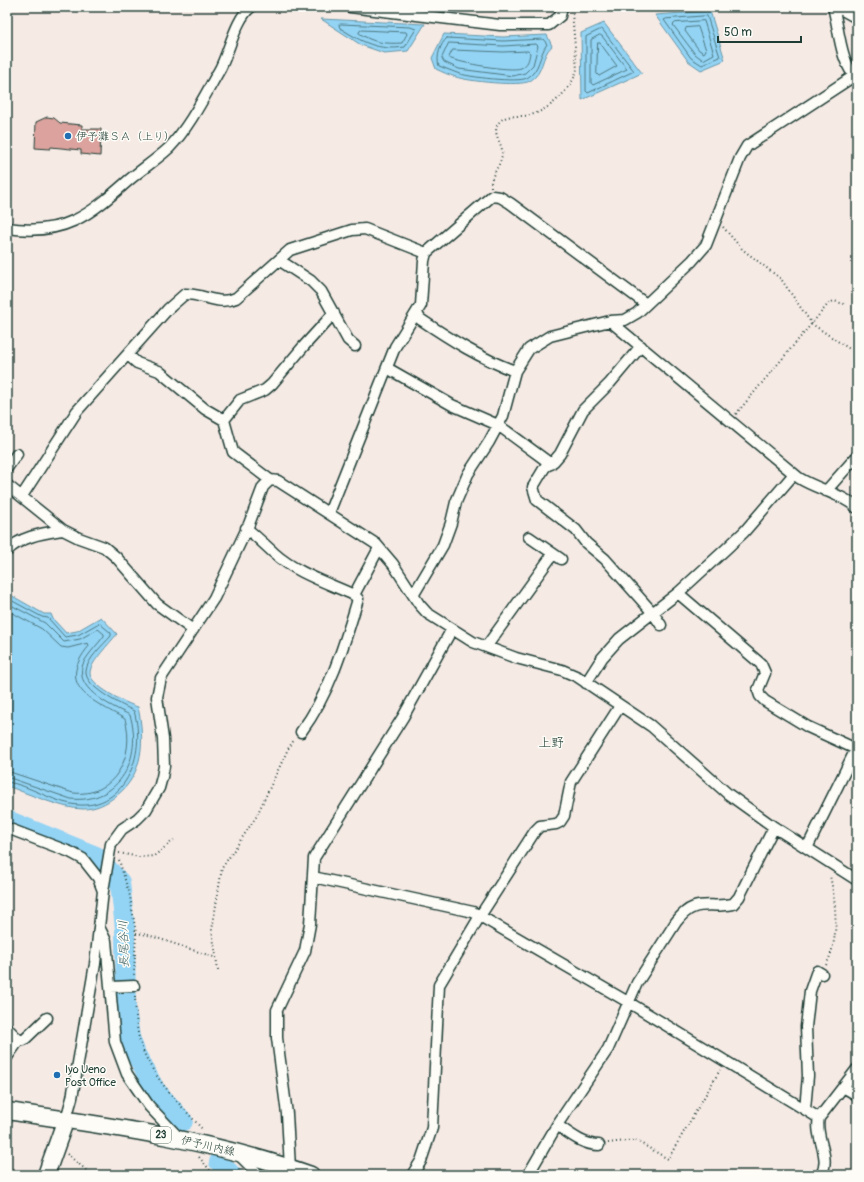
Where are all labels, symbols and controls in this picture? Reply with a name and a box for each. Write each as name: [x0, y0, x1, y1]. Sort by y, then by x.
scale bar: [718, 18, 801, 44]
text: 50 m: [724, 25, 752, 40]
place label: 伊予灘ＳＡ（上り）: [76, 130, 175, 143]
marker: 伊予灘ＳＡ（上り）: [63, 131, 73, 141]
district label: 上野: [538, 735, 564, 751]
water label: 長尾谷川: [116, 920, 132, 968]
place label: Iyo Ueno Post Office: [65, 1063, 116, 1089]
marker: Iyo Ueno Post Office: [52, 1070, 62, 1080]
road number: 23: [151, 1127, 171, 1143]
street label: 伊予川内線: [180, 1133, 236, 1159]

